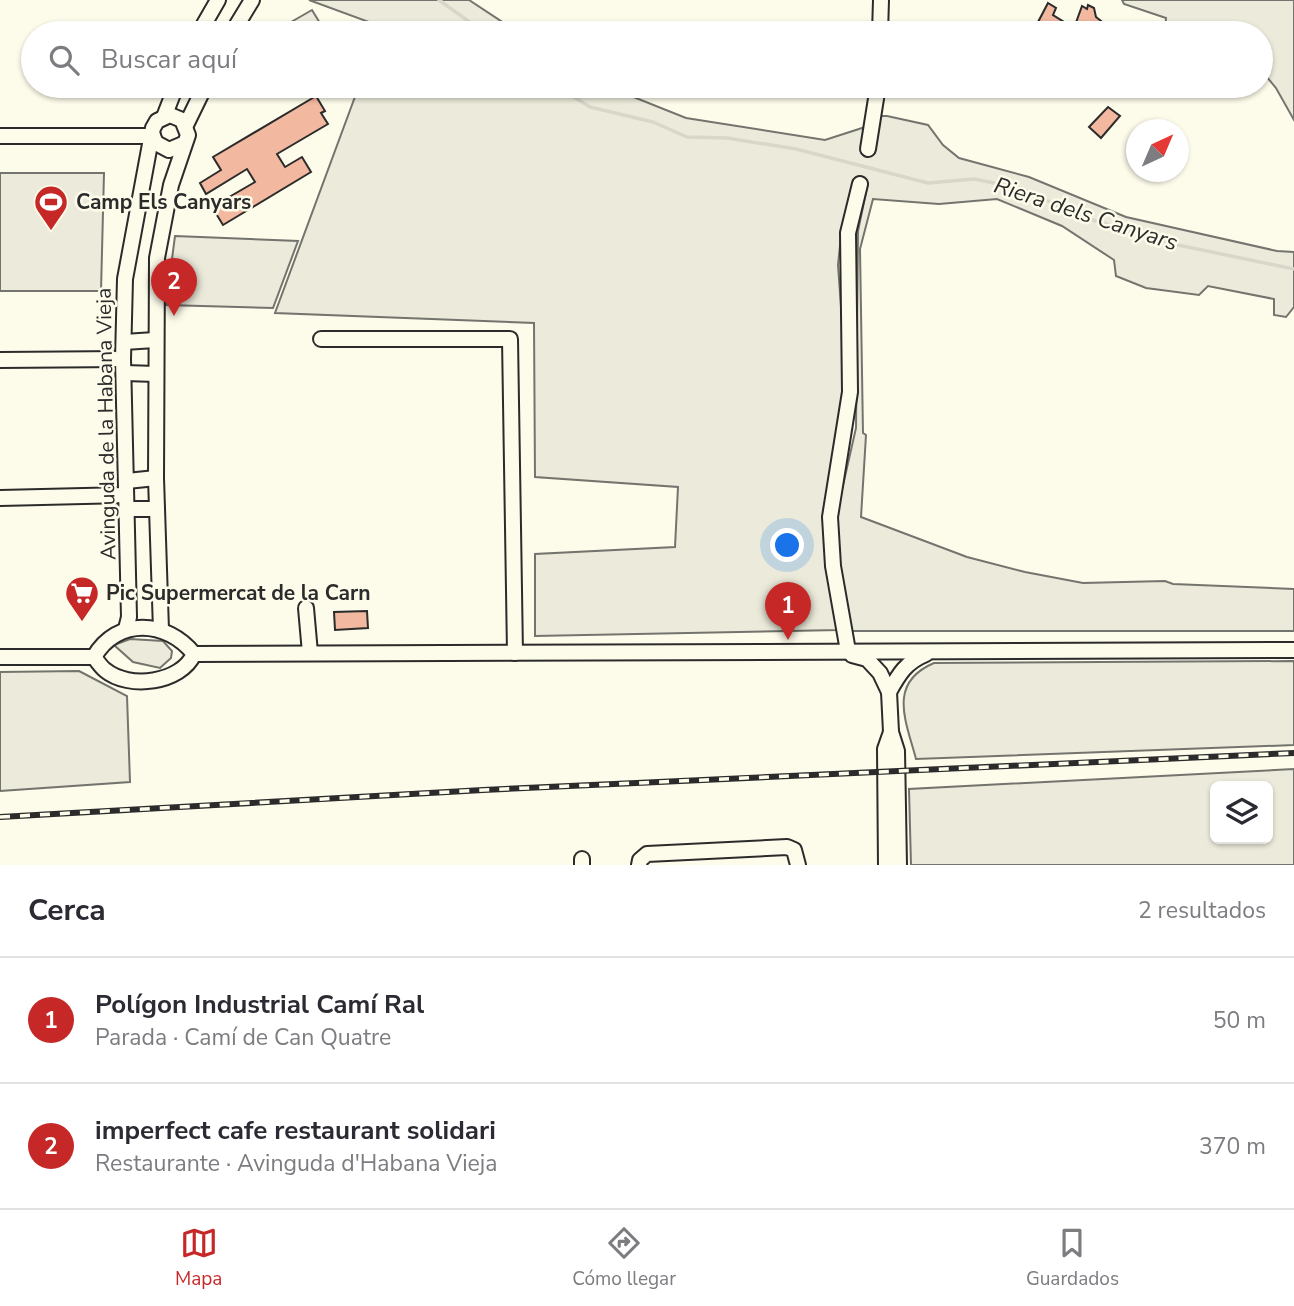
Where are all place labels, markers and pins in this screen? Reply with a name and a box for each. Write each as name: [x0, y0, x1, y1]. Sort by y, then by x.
sports icon: Camp Els Canyars: [32, 183, 70, 232]
place label: Camp Els Canyars: [76, 188, 251, 216]
pin: 2: [151, 258, 197, 316]
supermarket icon: Pic Supermercat de la Carn: [63, 574, 101, 623]
place label: Pic Supermercat de la Carn: [106, 579, 371, 607]
pin: 1: [765, 582, 811, 640]

